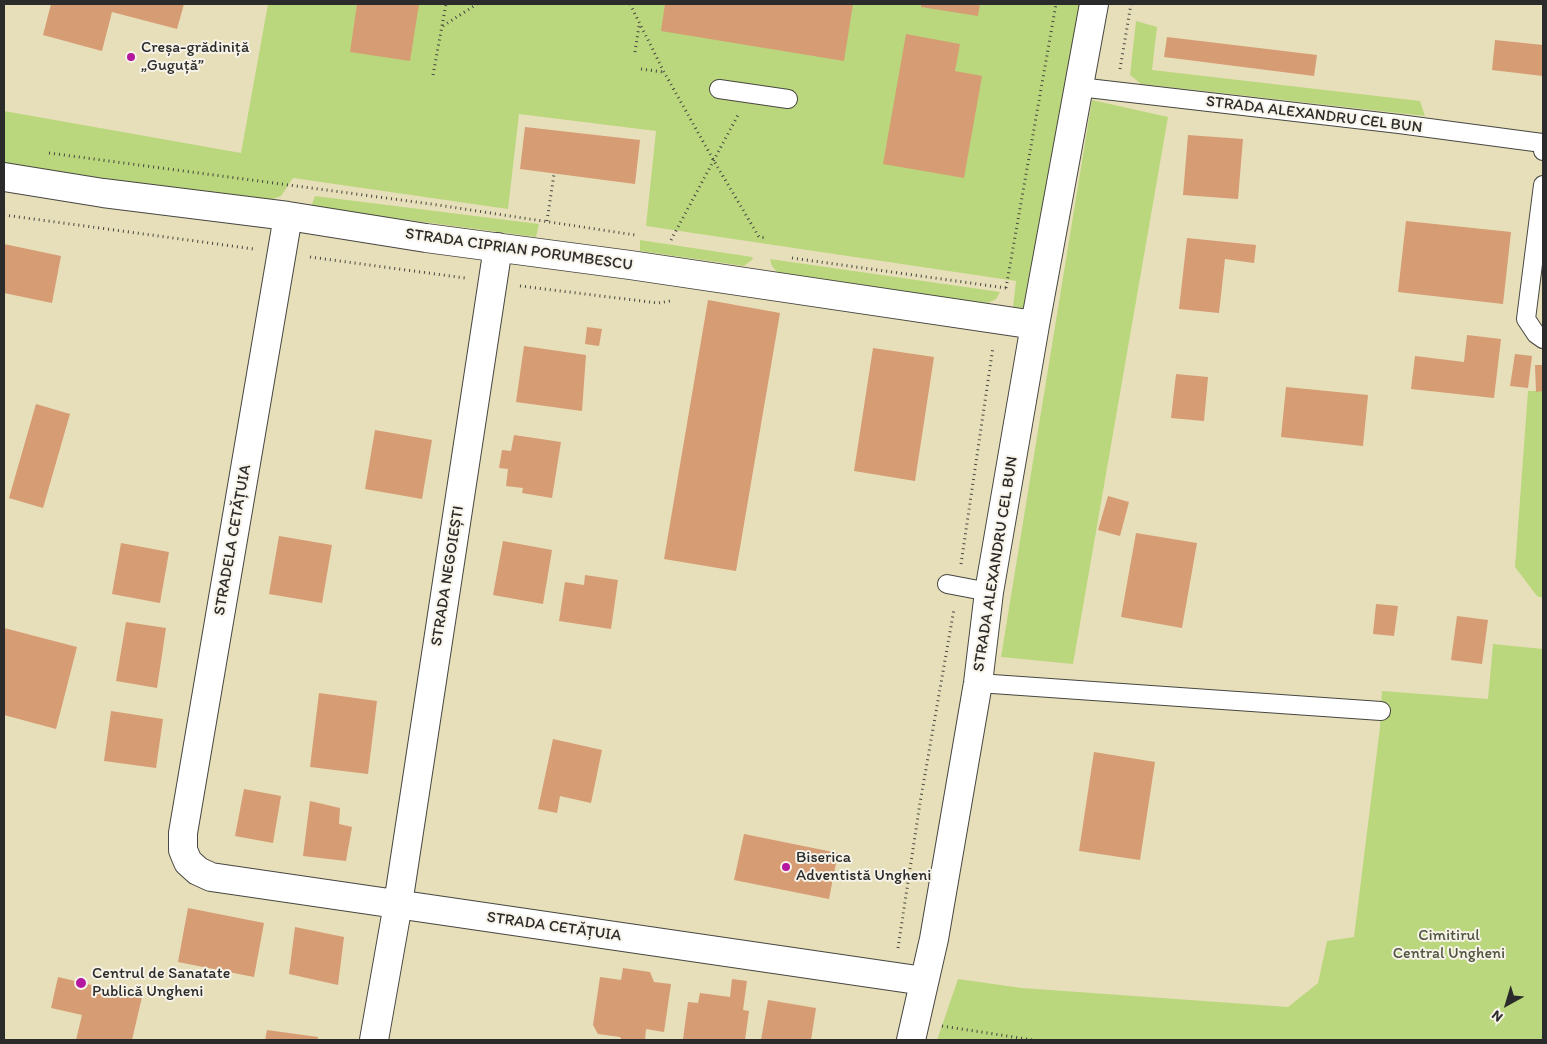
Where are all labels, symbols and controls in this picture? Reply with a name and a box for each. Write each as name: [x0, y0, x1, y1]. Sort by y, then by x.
place label: Creșa-grădiniță „Guguță”: [141, 38, 249, 76]
marker: Creșa-grădiniță „Guguță”: [125, 51, 137, 63]
street label: STRADA ALEXANDRU CEL BUN: [1205, 92, 1423, 138]
street label: STRADA CIPRIAN PORUMBESCU: [404, 225, 634, 275]
street label: STRADA ALEXANDRU CEL BUN: [969, 455, 1023, 673]
street label: STRADELA CETĂȚUIA: [210, 463, 256, 617]
street label: STRADA NEGOIEȘTI: [427, 505, 469, 647]
place label: Biserica Adventistă Ungheni: [796, 848, 931, 886]
marker: Biserica Adventistă Ungheni: [780, 861, 792, 873]
street label: STRADA CETĂȚUIA: [485, 908, 623, 946]
park label: Cimitirul Central Ungheni: [1393, 926, 1505, 964]
place label: Centrul de Sanatate Publică Ungheni: [92, 964, 230, 1002]
marker: Centrul de Sanatate Publică Ungheni: [74, 976, 88, 990]
north arrow: [1482, 979, 1532, 1029]
text: N: [1488, 1006, 1506, 1026]

